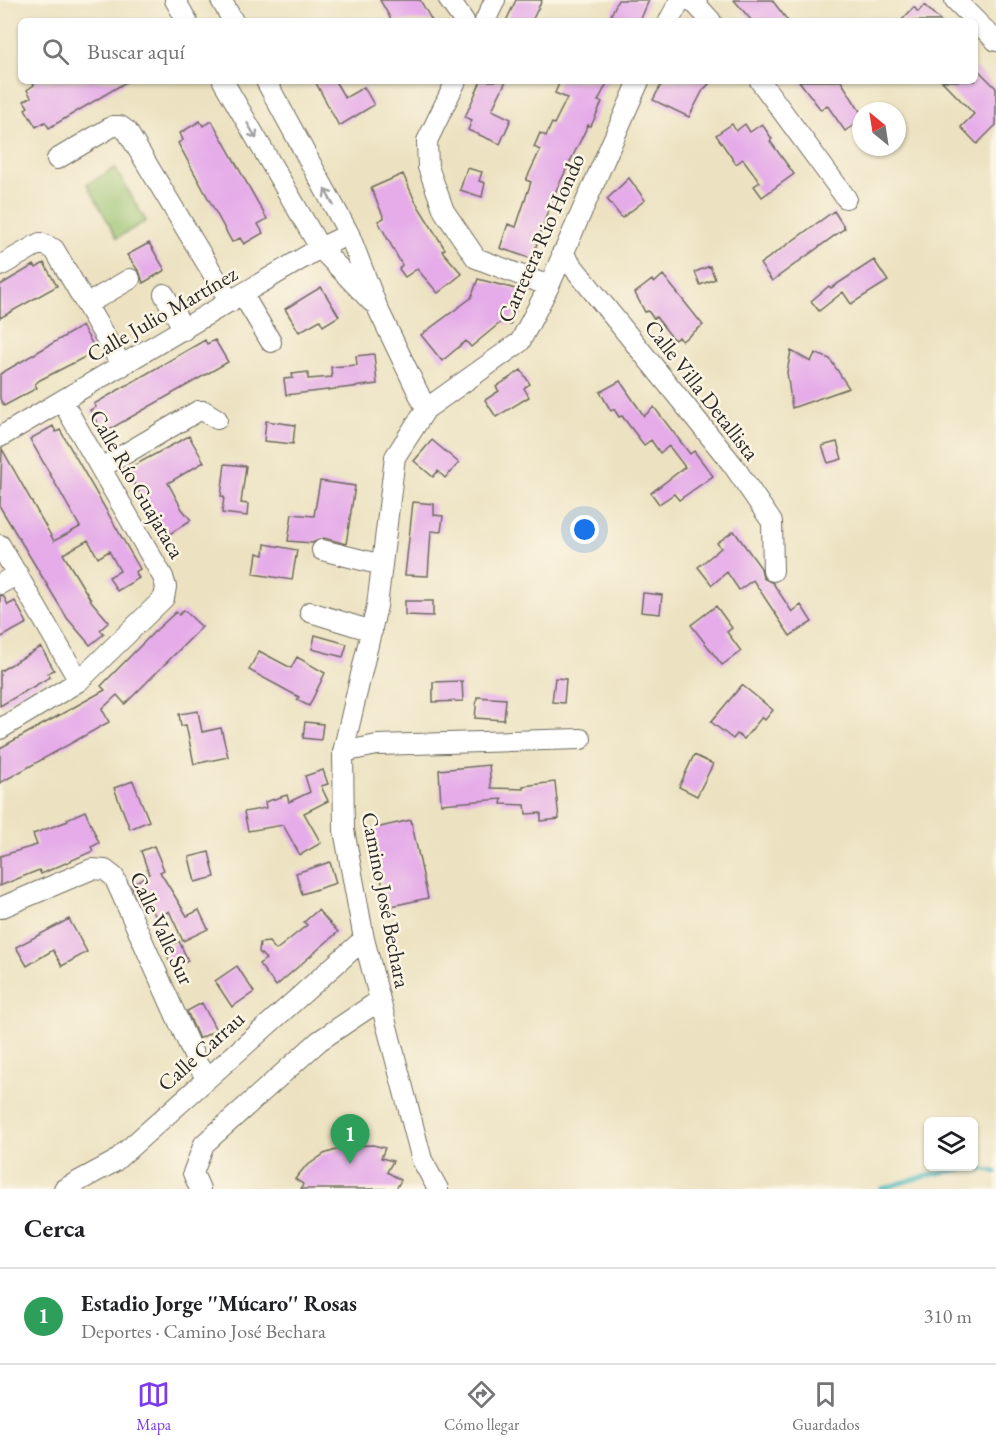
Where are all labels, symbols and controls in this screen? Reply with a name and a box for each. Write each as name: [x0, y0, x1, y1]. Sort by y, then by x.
search box: [18, 18, 978, 84]
icon: search: [39, 35, 72, 68]
text: Buscar aquí: [87, 37, 185, 66]
north arrow: [852, 102, 906, 156]
one-way arrow: [247, 122, 258, 140]
street label: Carretera Rio Hondo: [491, 149, 591, 327]
one-way arrow: [323, 189, 334, 207]
street label: Calle Julio Martínez: [81, 259, 243, 369]
street label: Calle Villa Detallista: [638, 314, 766, 466]
street label: Calle Río Guajataca: [83, 404, 191, 564]
your location: [570, 515, 599, 544]
street label: Camino José Bechara: [355, 810, 417, 991]
street label: Calle Valle Sur: [123, 867, 201, 990]
street label: Calle Carrau: [151, 1004, 251, 1098]
pin: 1: [330, 1114, 370, 1164]
map controls: [924, 1117, 978, 1171]
button: layers: [924, 1117, 978, 1171]
text: Cerca: [24, 1211, 85, 1245]
text: Estadio Jorge ''Múcaro'' Rosas: [81, 1289, 357, 1318]
text: 1: [38, 1303, 49, 1329]
text: 310 m: [924, 1303, 972, 1329]
text: Deportes · Camino José Bechara: [81, 1318, 326, 1344]
tab: Mapa: [136, 1378, 171, 1435]
tab: Cómo llegar: [444, 1378, 519, 1435]
tab: Guardados: [792, 1378, 860, 1435]

